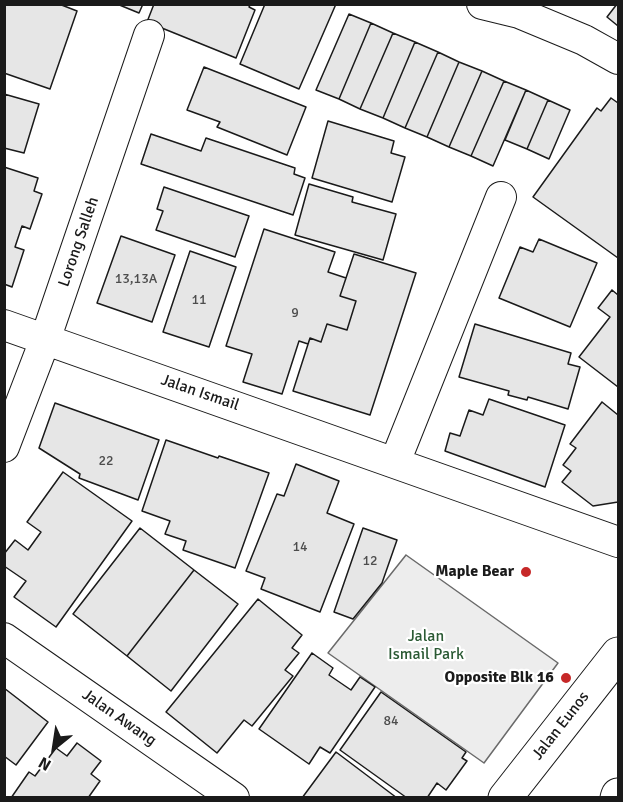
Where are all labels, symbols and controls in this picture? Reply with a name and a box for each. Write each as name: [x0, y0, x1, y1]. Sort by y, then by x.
street label: Lorong Salleh: [55, 195, 103, 289]
house number: 13,13A: [115, 271, 157, 287]
house number: 11: [191, 292, 207, 308]
house number: 9: [291, 305, 299, 321]
street label: Jalan Ismail: [158, 371, 242, 415]
house number: 22: [98, 453, 114, 469]
house number: 14: [292, 539, 308, 555]
house number: 12: [362, 553, 378, 569]
place label: Maple Bear: [435, 562, 514, 582]
marker: Maple Bear: [519, 565, 533, 579]
park label: Jalan Ismail Park: [388, 627, 464, 665]
place label: Opposite Blk 16: [445, 668, 554, 688]
marker: Opposite Blk 16: [559, 671, 573, 685]
street label: Jalan Awang: [78, 685, 160, 751]
street label: Jalan Eunos: [528, 688, 594, 764]
house number: 84: [383, 713, 399, 729]
north arrow: [24, 718, 84, 778]
text: N: [35, 752, 55, 775]

